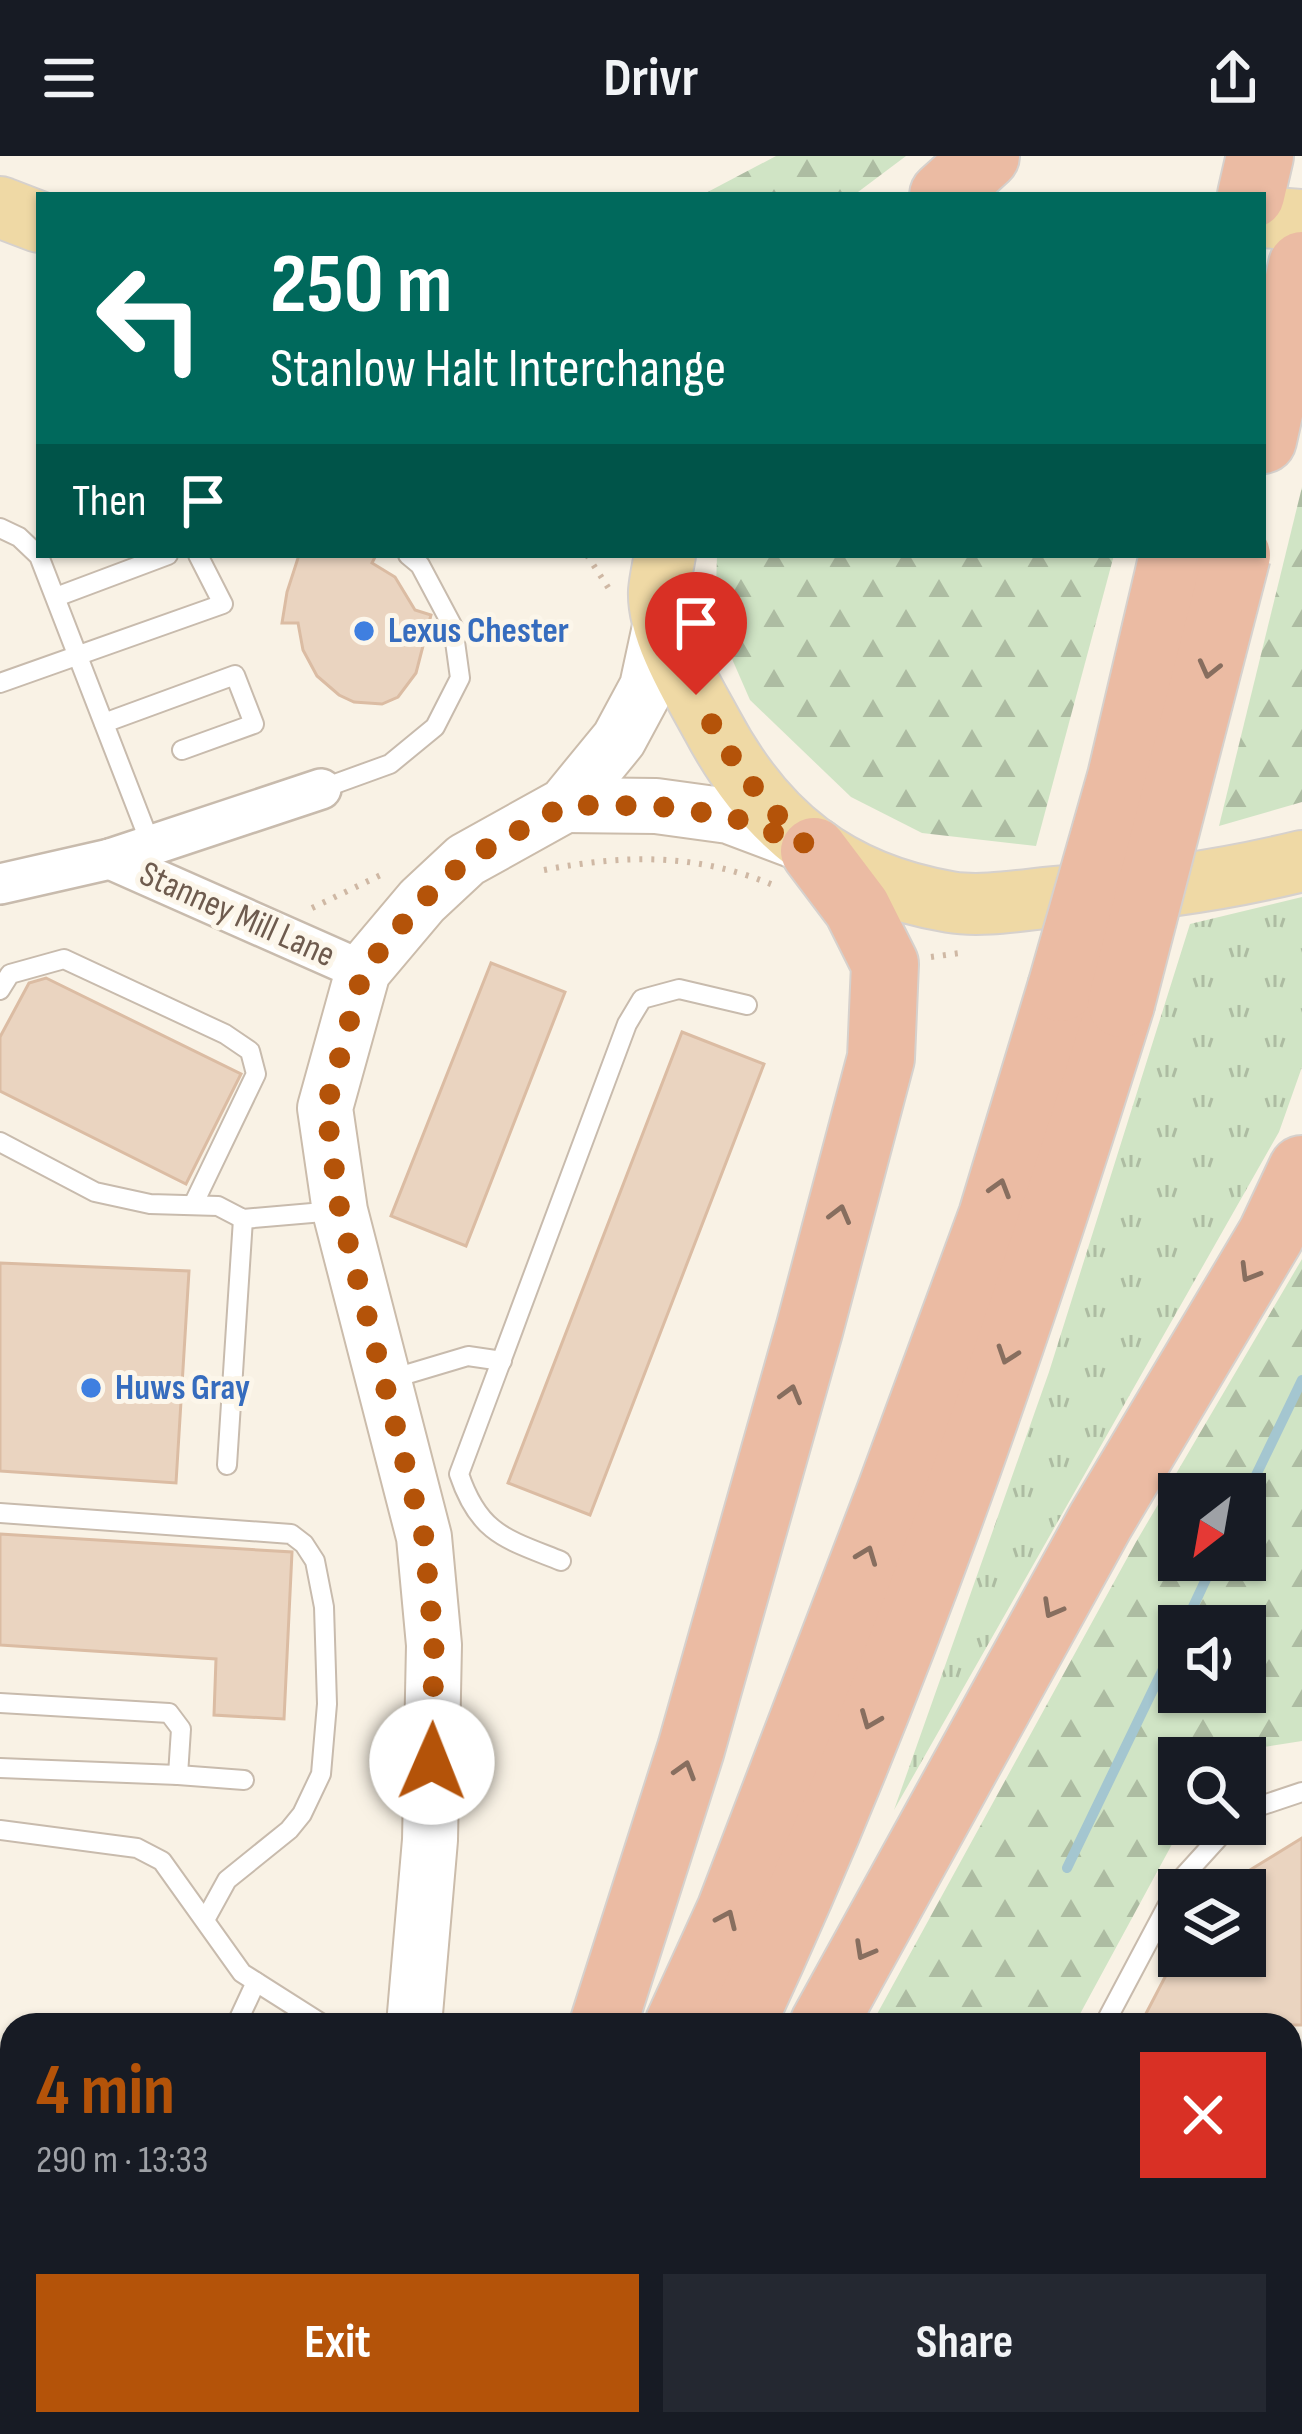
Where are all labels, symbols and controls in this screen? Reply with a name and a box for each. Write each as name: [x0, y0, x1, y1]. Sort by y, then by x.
icon: menu: [36, 45, 102, 111]
icon: share: [1200, 45, 1266, 111]
text: Drivr: [604, 46, 698, 111]
text: 250 m: [270, 235, 452, 336]
icon: left: [72, 240, 228, 396]
text: Stanlow Halt Interchange: [270, 337, 726, 402]
icon: arrive: [170, 468, 236, 534]
text: Then: [72, 474, 146, 529]
pin: [645, 572, 747, 695]
icon: arrive: [663, 590, 729, 656]
place label: Lexus Chester: [388, 610, 569, 653]
marker: Lexus Chester: [351, 618, 377, 644]
one-way arrow: [1198, 658, 1223, 678]
street label: Stanney Mill Lane: [133, 853, 341, 977]
one-way arrow: [986, 1178, 1011, 1199]
one-way arrow: [825, 1204, 850, 1224]
one-way arrow: [1240, 1260, 1263, 1282]
one-way arrow: [997, 1344, 1022, 1365]
place label: Huws Gray: [115, 1367, 250, 1410]
marker: Huws Gray: [78, 1375, 104, 1401]
one-way arrow: [777, 1385, 802, 1406]
north arrow: [1158, 1473, 1266, 1581]
map controls: [1158, 1473, 1266, 1977]
one-way arrow: [852, 1545, 877, 1566]
one-way arrow: [1043, 1596, 1066, 1618]
button: sound: [1158, 1605, 1266, 1713]
position arrow: [369, 1699, 495, 1825]
one-way arrow: [860, 1708, 884, 1729]
button: search: [1158, 1737, 1266, 1845]
one-way arrow: [670, 1760, 695, 1781]
button: layers: [1158, 1869, 1266, 1977]
one-way arrow: [712, 1909, 736, 1931]
one-way arrow: [855, 1938, 878, 1959]
text: 4 min: [36, 2048, 175, 2135]
button: close: [1140, 2052, 1266, 2178]
text: 290 m · 13:33: [36, 2137, 208, 2184]
button: Exit: [36, 2274, 639, 2412]
button: Share: [663, 2274, 1266, 2412]

